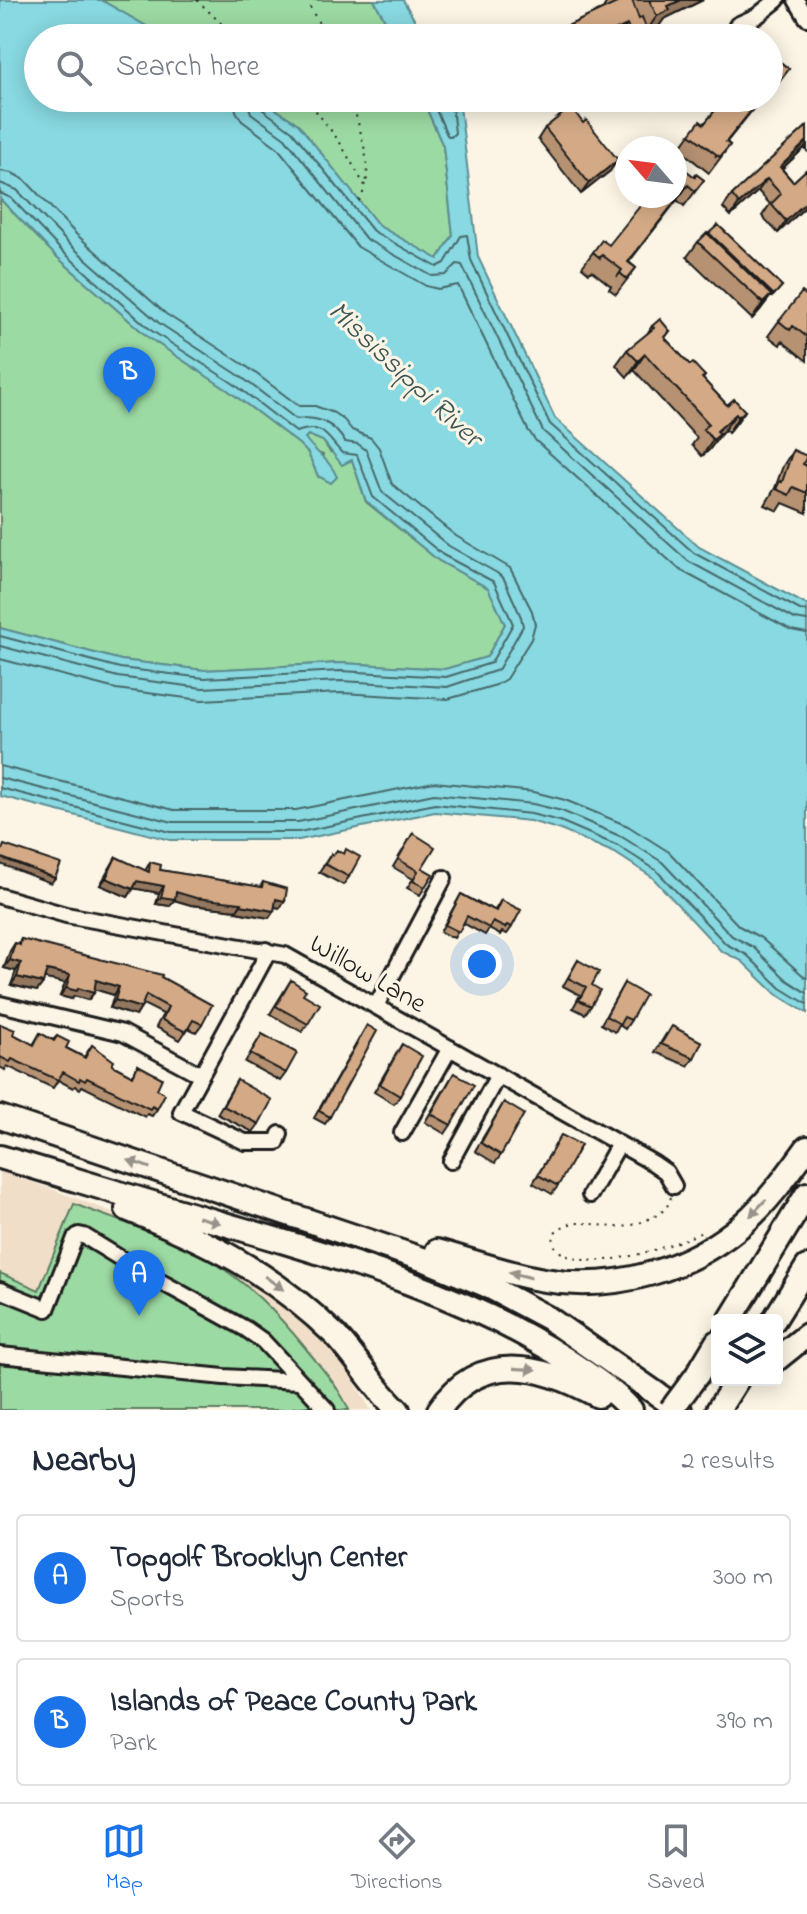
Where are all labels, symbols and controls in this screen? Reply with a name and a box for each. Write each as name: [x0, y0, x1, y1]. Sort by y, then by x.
search box: [24, 24, 783, 112]
icon: search: [52, 46, 96, 90]
text: Search here: [116, 46, 260, 90]
north arrow: [615, 136, 687, 208]
water label: Mississippi River: [316, 292, 494, 461]
pin: B: [103, 347, 155, 413]
street label: Willow Lane: [301, 925, 434, 1025]
your location: [462, 944, 502, 984]
one-way arrow: [126, 1157, 150, 1169]
one-way arrow: [750, 1198, 768, 1217]
one-way arrow: [197, 1214, 221, 1227]
pin: A: [113, 1250, 165, 1316]
one-way arrow: [507, 1268, 532, 1280]
one-way arrow: [264, 1274, 284, 1290]
map controls: [711, 1314, 783, 1386]
button: layers: [711, 1314, 783, 1386]
one-way arrow: [513, 1363, 538, 1376]
text: Nearby: [32, 1437, 136, 1487]
text: 2 results: [682, 1443, 775, 1481]
text: Topgolf Brooklyn Center: [110, 1537, 407, 1581]
text: A: [52, 1559, 68, 1597]
text: 300 m: [713, 1559, 773, 1597]
text: Sports: [110, 1581, 184, 1619]
text: Islands of Peace County Park: [110, 1681, 477, 1725]
text: B: [51, 1703, 69, 1741]
text: 390 m: [717, 1703, 773, 1741]
text: Park: [110, 1725, 157, 1763]
tab: Map: [102, 1819, 146, 1899]
tab: Directions: [351, 1819, 442, 1899]
tab: Saved: [647, 1819, 705, 1899]

